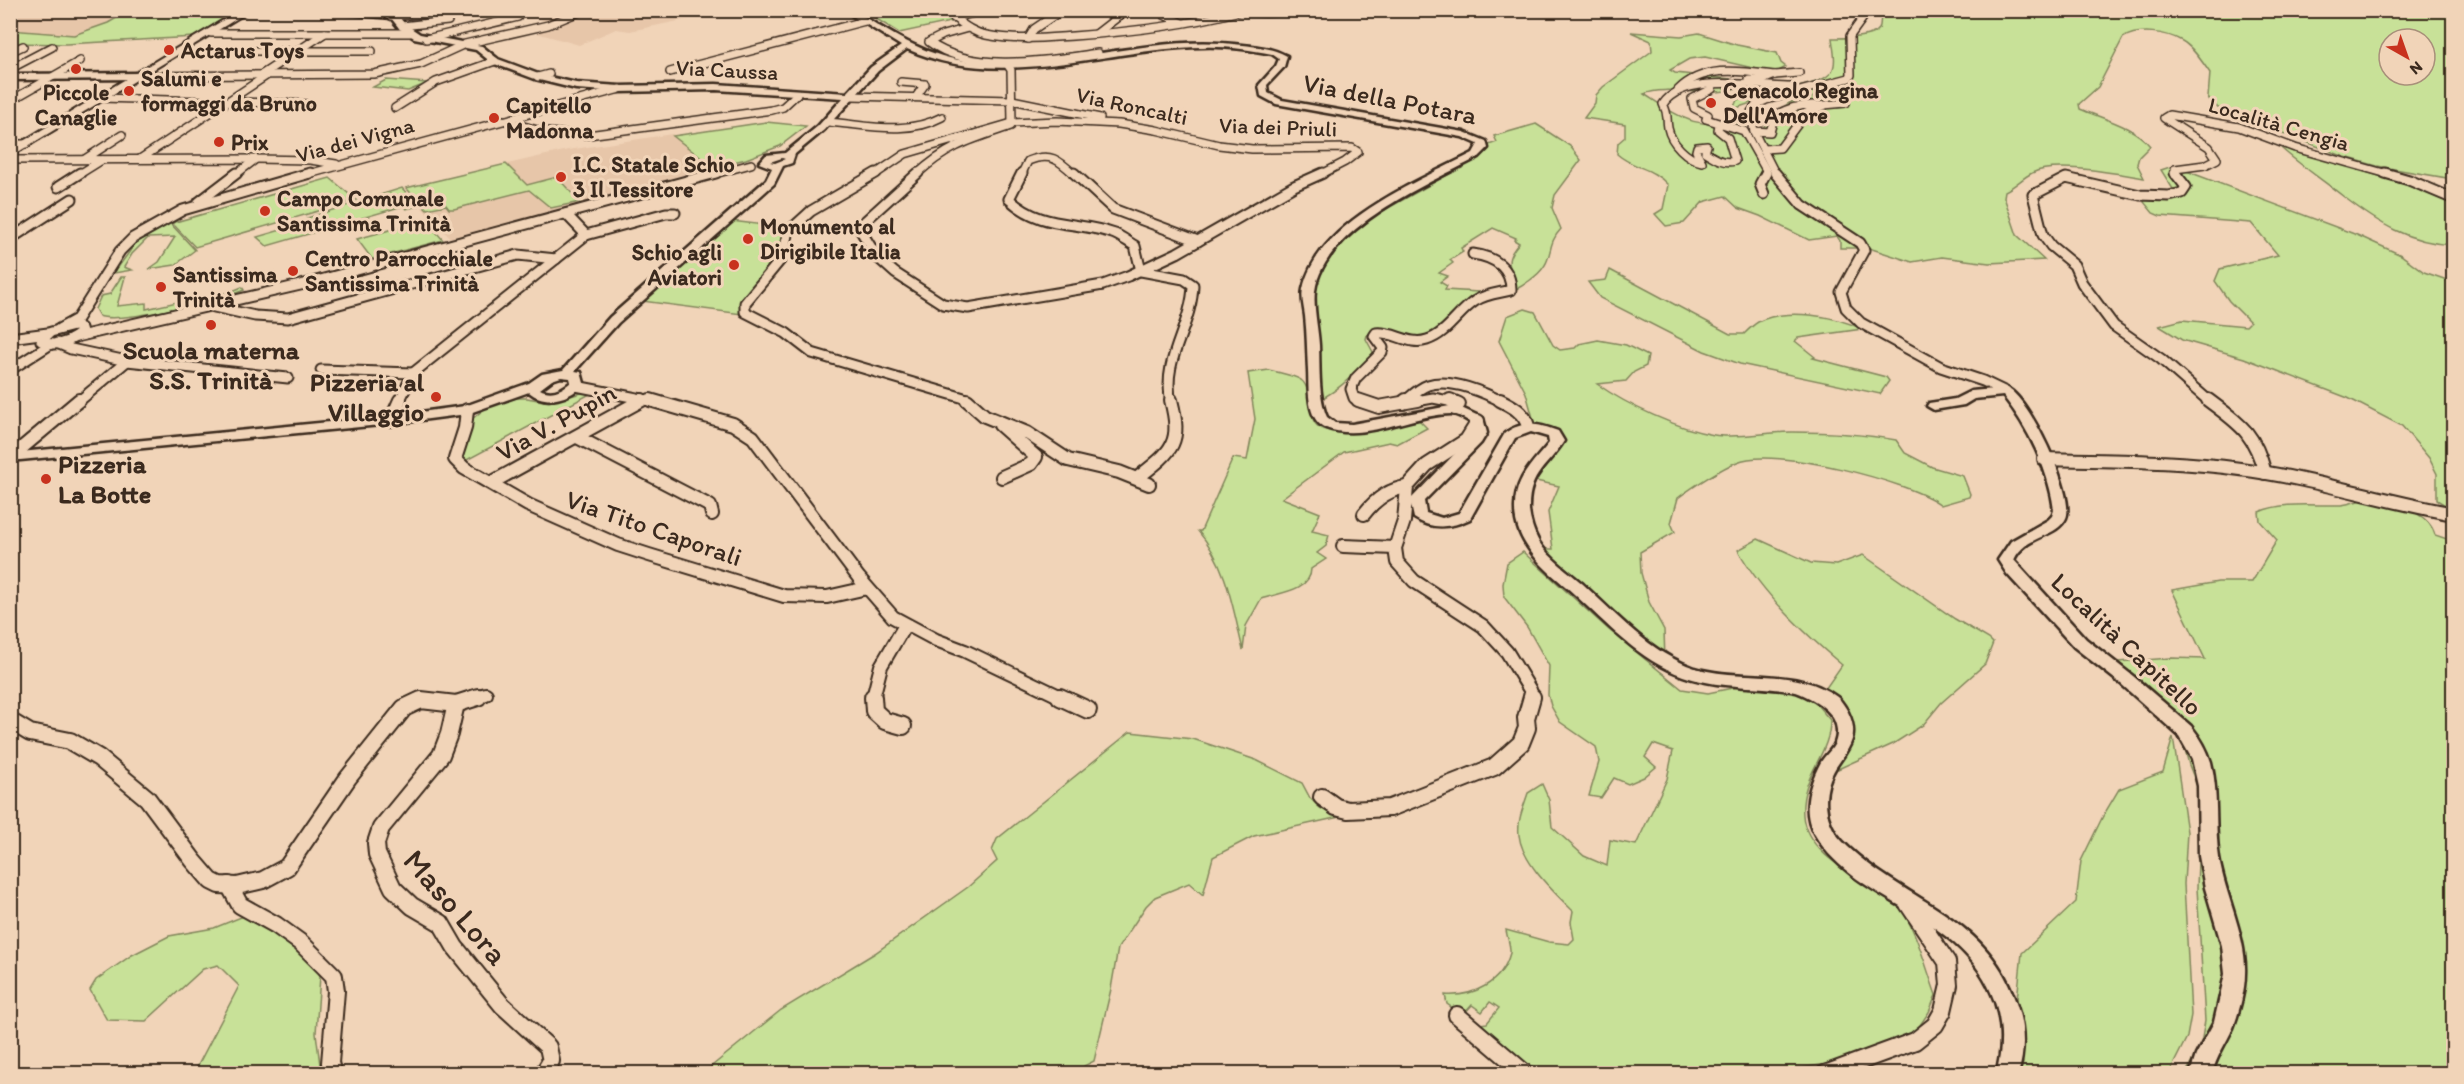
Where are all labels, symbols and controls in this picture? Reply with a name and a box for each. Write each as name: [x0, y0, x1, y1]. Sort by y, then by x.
north arrow: [2377, 27, 2437, 87]
place label: Actarus Toys: [180, 37, 304, 64]
marker: Actarus Toys: [162, 43, 176, 57]
street label: Via Caussa: [675, 54, 779, 86]
text: N: [2406, 57, 2427, 79]
marker: Piccole Canaglie: [69, 62, 83, 76]
place label: Salumi e formaggi da Bruno: [141, 65, 317, 117]
street label: Via della Potara: [1300, 66, 1480, 132]
place label: Cenacolo Regina Dell'Amore: [1723, 77, 1879, 129]
place label: Piccole Canaglie: [35, 79, 117, 131]
street label: Via Roncalti: [1074, 81, 1190, 131]
marker: Salumi e formaggi da Bruno: [122, 84, 136, 98]
street label: Località Cengia: [2205, 91, 2353, 157]
place label: Capitello Madonna: [506, 92, 594, 144]
marker: Cenacolo Regina Dell'Amore: [1704, 96, 1718, 110]
street label: Via dei Vigna: [293, 111, 418, 169]
marker: Capitello Madonna: [487, 111, 501, 125]
street label: Via dei Priuli: [1218, 111, 1338, 143]
place label: Prix: [231, 129, 269, 156]
marker: Prix: [212, 135, 226, 149]
place label: I.C. Statale Schio 3 Il Tessitore: [573, 151, 735, 203]
marker: I.C. Statale Schio 3 Il Tessitore: [554, 170, 568, 184]
place label: Campo Comunale Santissima Trinità: [277, 185, 451, 237]
marker: Campo Comunale Santissima Trinità: [258, 204, 272, 218]
place label: Monumento al Dirigibile Italia: [760, 213, 901, 265]
marker: Monumento al Dirigibile Italia: [741, 232, 755, 246]
place label: Schio agli Aviatori: [632, 239, 722, 291]
place label: Centro Parrocchiale Santissima Trinità: [305, 245, 493, 297]
marker: Schio agli Aviatori: [727, 258, 741, 272]
place label: Santissima Trinità: [172, 261, 278, 313]
marker: Centro Parrocchiale Santissima Trinità: [286, 264, 300, 278]
marker: Santissima Trinità: [154, 280, 168, 294]
marker: Scuola materna S.S. Trinità: [204, 318, 218, 332]
place label: Scuola materna S.S. Trinità: [123, 334, 300, 396]
place label: Pizzeria al Villaggio: [310, 366, 425, 428]
street label: Via V. Pupin: [490, 376, 622, 468]
marker: Pizzeria al Villaggio: [429, 390, 443, 404]
place label: Pizzeria La Botte: [58, 448, 151, 510]
marker: Pizzeria La Botte: [39, 472, 53, 486]
street label: Via Tito Caporali: [562, 483, 746, 573]
street label: Località Capitello: [2045, 566, 2209, 722]
street label: Maso Lora: [396, 841, 517, 973]

